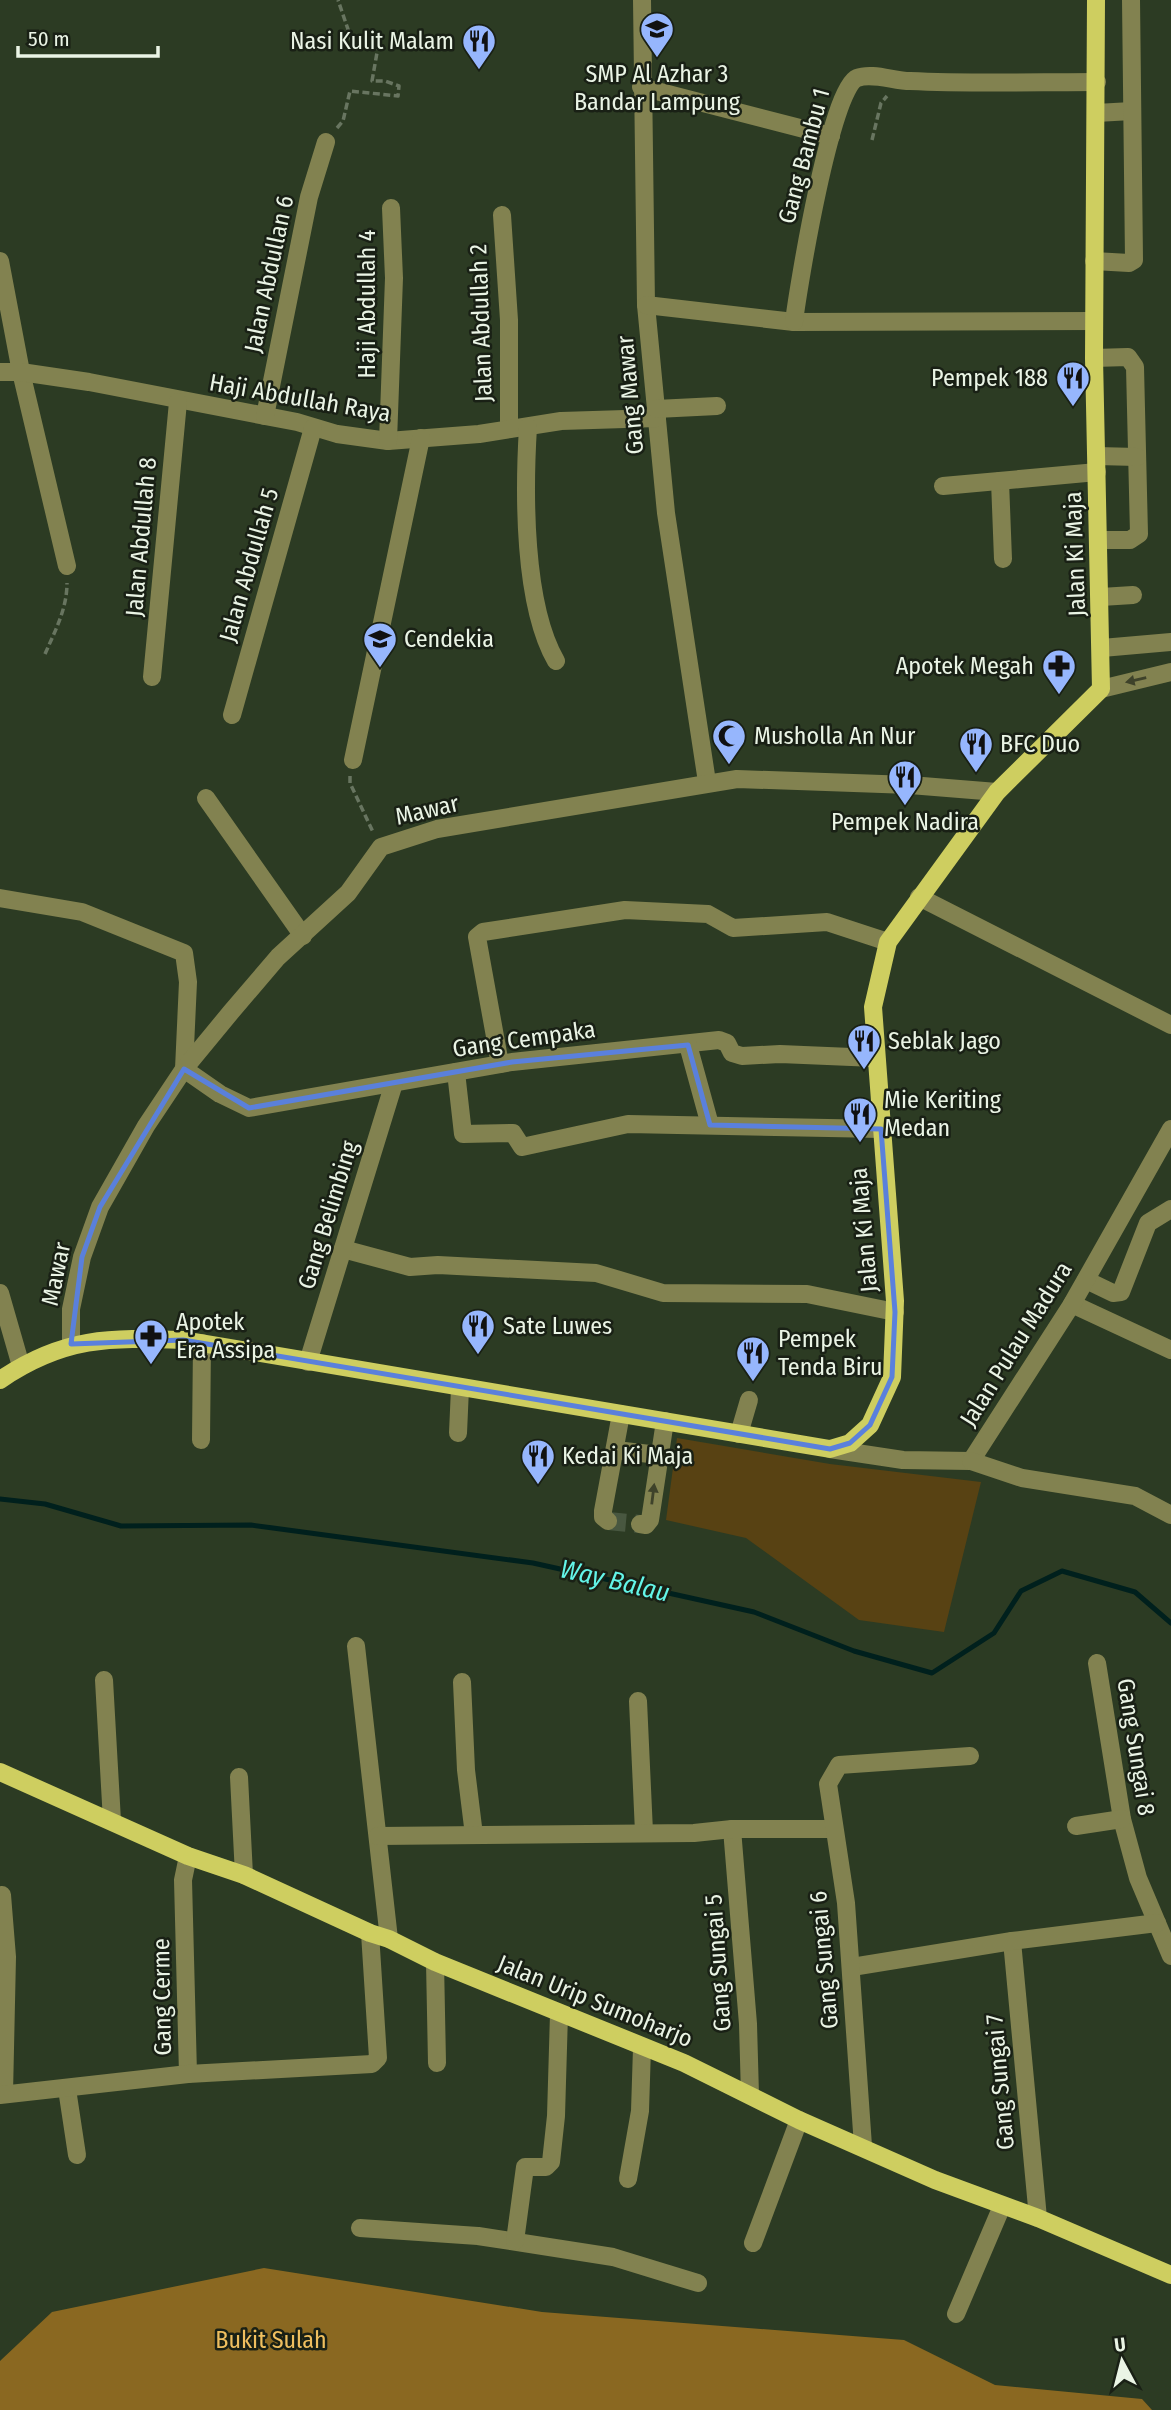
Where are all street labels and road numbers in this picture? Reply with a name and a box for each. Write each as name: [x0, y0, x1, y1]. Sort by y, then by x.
street label: Gang Bambu 1: [773, 85, 835, 227]
street label: Jalan Abdullan 6: [239, 193, 299, 355]
street label: Haji Abdullah 4: [353, 230, 381, 378]
street label: Jalan Abdullah 2: [464, 243, 498, 403]
street label: Gang Mawar: [611, 334, 649, 456]
street label: Haji Abdullah Raya: [207, 368, 393, 428]
street label: Jalan Abdullah 8: [120, 456, 162, 618]
street label: Jalan Abdullah 5: [214, 485, 284, 645]
street label: Jalan Ki Maja: [1059, 491, 1091, 617]
street label: Mawar: [393, 789, 462, 831]
street label: Gang Cempaka: [451, 1015, 597, 1063]
street label: Gang Belimbing: [292, 1137, 364, 1293]
street label: Jalan Ki Maja: [845, 1166, 883, 1294]
street label: Mawar: [36, 1239, 77, 1308]
street label: Jalan Pulau Madura: [954, 1257, 1078, 1431]
street label: Gang Sungai 8: [1111, 1676, 1161, 1818]
street label: Gang Sungai 6: [804, 1890, 844, 2030]
street label: Gang Sungai 5: [699, 1893, 737, 2033]
street label: Gang Cerme: [147, 1938, 177, 2056]
street label: Jalan Urip Sumoharjo: [493, 1949, 697, 2053]
street label: Gang Sungai 7: [980, 2013, 1020, 2151]

